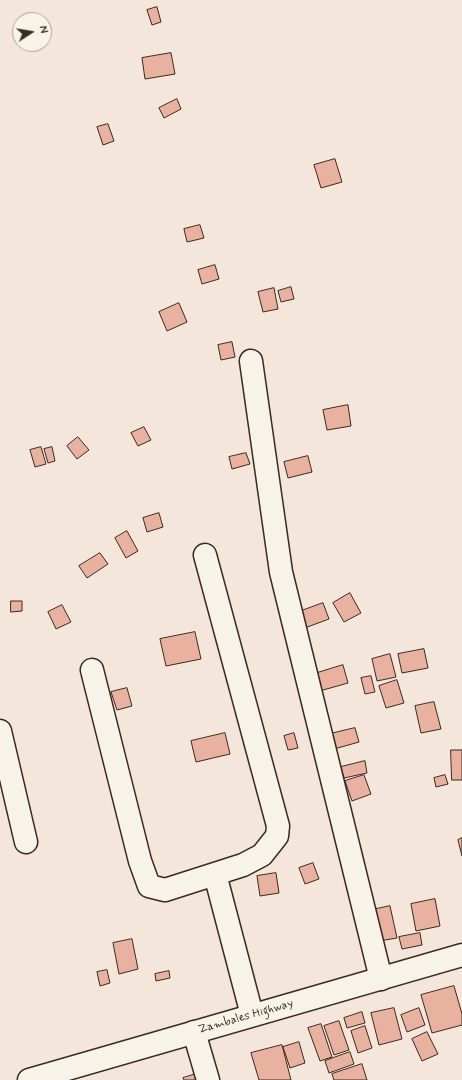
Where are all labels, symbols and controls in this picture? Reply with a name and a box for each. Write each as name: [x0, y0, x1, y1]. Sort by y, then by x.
north arrow: [12, 12, 52, 52]
text: N: [35, 25, 50, 35]
street label: Zambales Highway: [197, 997, 295, 1037]

